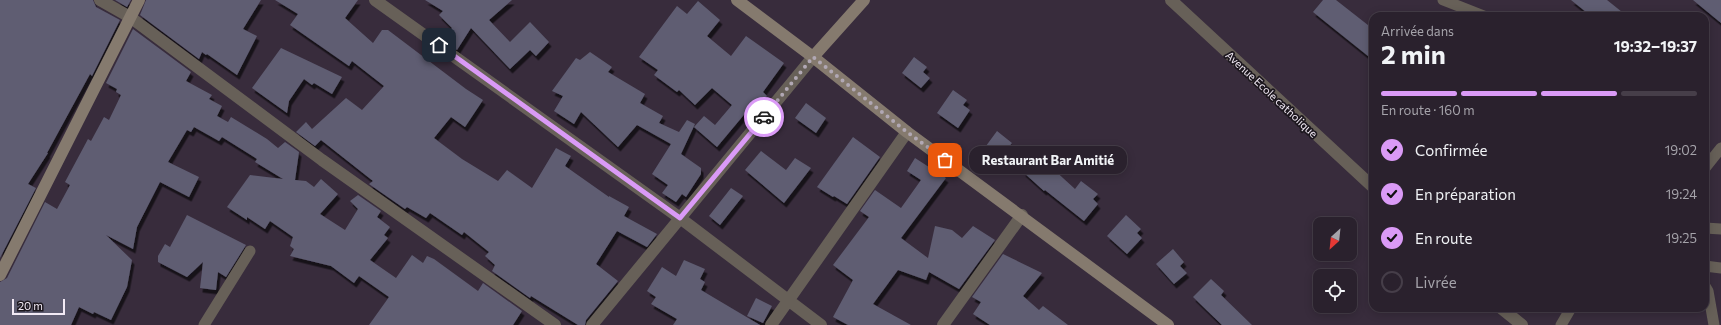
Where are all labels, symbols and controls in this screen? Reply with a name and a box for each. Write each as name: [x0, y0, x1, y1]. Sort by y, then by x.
text: Arrivée dans: [1381, 23, 1454, 39]
pin: [422, 28, 456, 62]
icon: home: [428, 34, 450, 56]
text: 19:32–19:37: [1614, 37, 1697, 55]
text: 2 min: [1381, 38, 1446, 69]
street label: Avenue Ecole catholique: [1223, 48, 1321, 140]
courier: [744, 97, 784, 137]
text: En route · 160 m: [1381, 102, 1475, 118]
icon: car: [753, 106, 775, 128]
icon: check: [1381, 139, 1403, 161]
text: Confirmée: [1415, 141, 1488, 159]
text: 19:02: [1665, 142, 1697, 158]
pin: [928, 143, 962, 177]
callout: Restaurant Bar Amitié: [969, 146, 1127, 174]
icon: bag: [934, 149, 956, 171]
text: Restaurant Bar Amitié: [982, 152, 1114, 168]
icon: check: [1381, 183, 1403, 205]
text: En préparation: [1415, 185, 1516, 203]
text: 19:24: [1666, 186, 1697, 202]
north arrow: [1313, 217, 1357, 261]
map controls: [1313, 217, 1357, 313]
icon: check: [1381, 227, 1403, 249]
text: En route: [1415, 229, 1472, 247]
text: 19:25: [1666, 230, 1697, 246]
button: locate: [1313, 269, 1357, 313]
text: Livrée: [1415, 273, 1457, 291]
scale bar: [12, 297, 65, 316]
text: 20 m: [18, 299, 43, 312]

